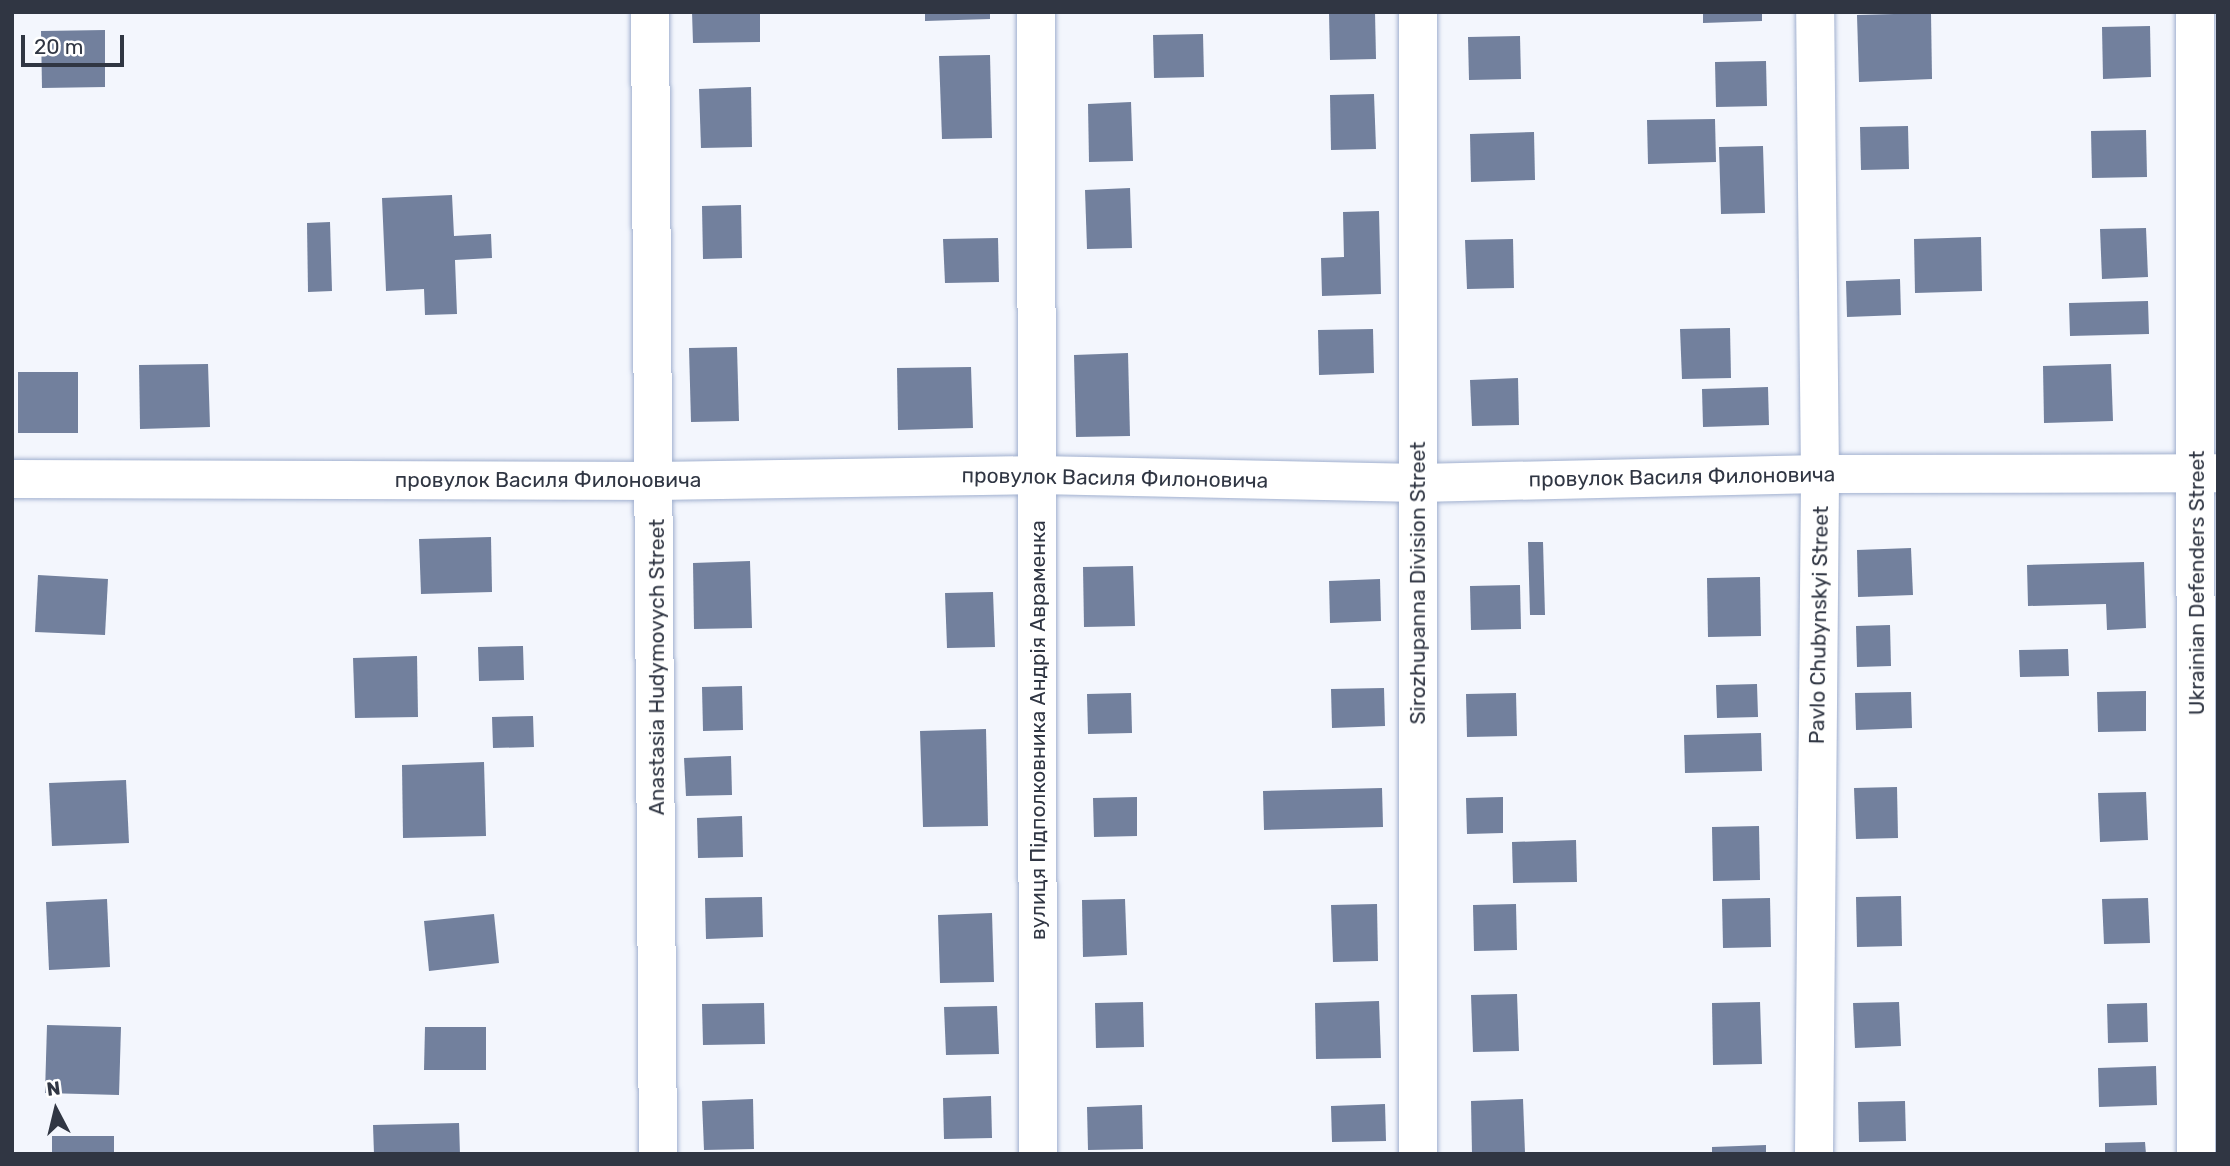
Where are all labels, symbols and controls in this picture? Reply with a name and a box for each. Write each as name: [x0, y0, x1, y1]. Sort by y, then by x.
scale bar: [24, 21, 128, 65]
text: 20 m: [34, 34, 83, 59]
street label: Sirozhupanna Division Street: [1405, 442, 1431, 724]
street label: Ukrainian Defenders Street: [2184, 451, 2210, 715]
street label: провулок Василя Филоновича: [1529, 462, 1835, 492]
street label: провулок Василя Филоновича: [962, 463, 1268, 493]
street label: провулок Василя Филоновича: [395, 467, 701, 493]
street label: Pavlo Chubynskyi Street: [1804, 506, 1834, 744]
street label: Anastasia Hudymovych Street: [644, 519, 670, 815]
street label: вулиця Підполковника Андрія Авраменка: [1025, 520, 1051, 940]
north arrow: [21, 1075, 91, 1145]
text: N: [45, 1076, 62, 1101]

